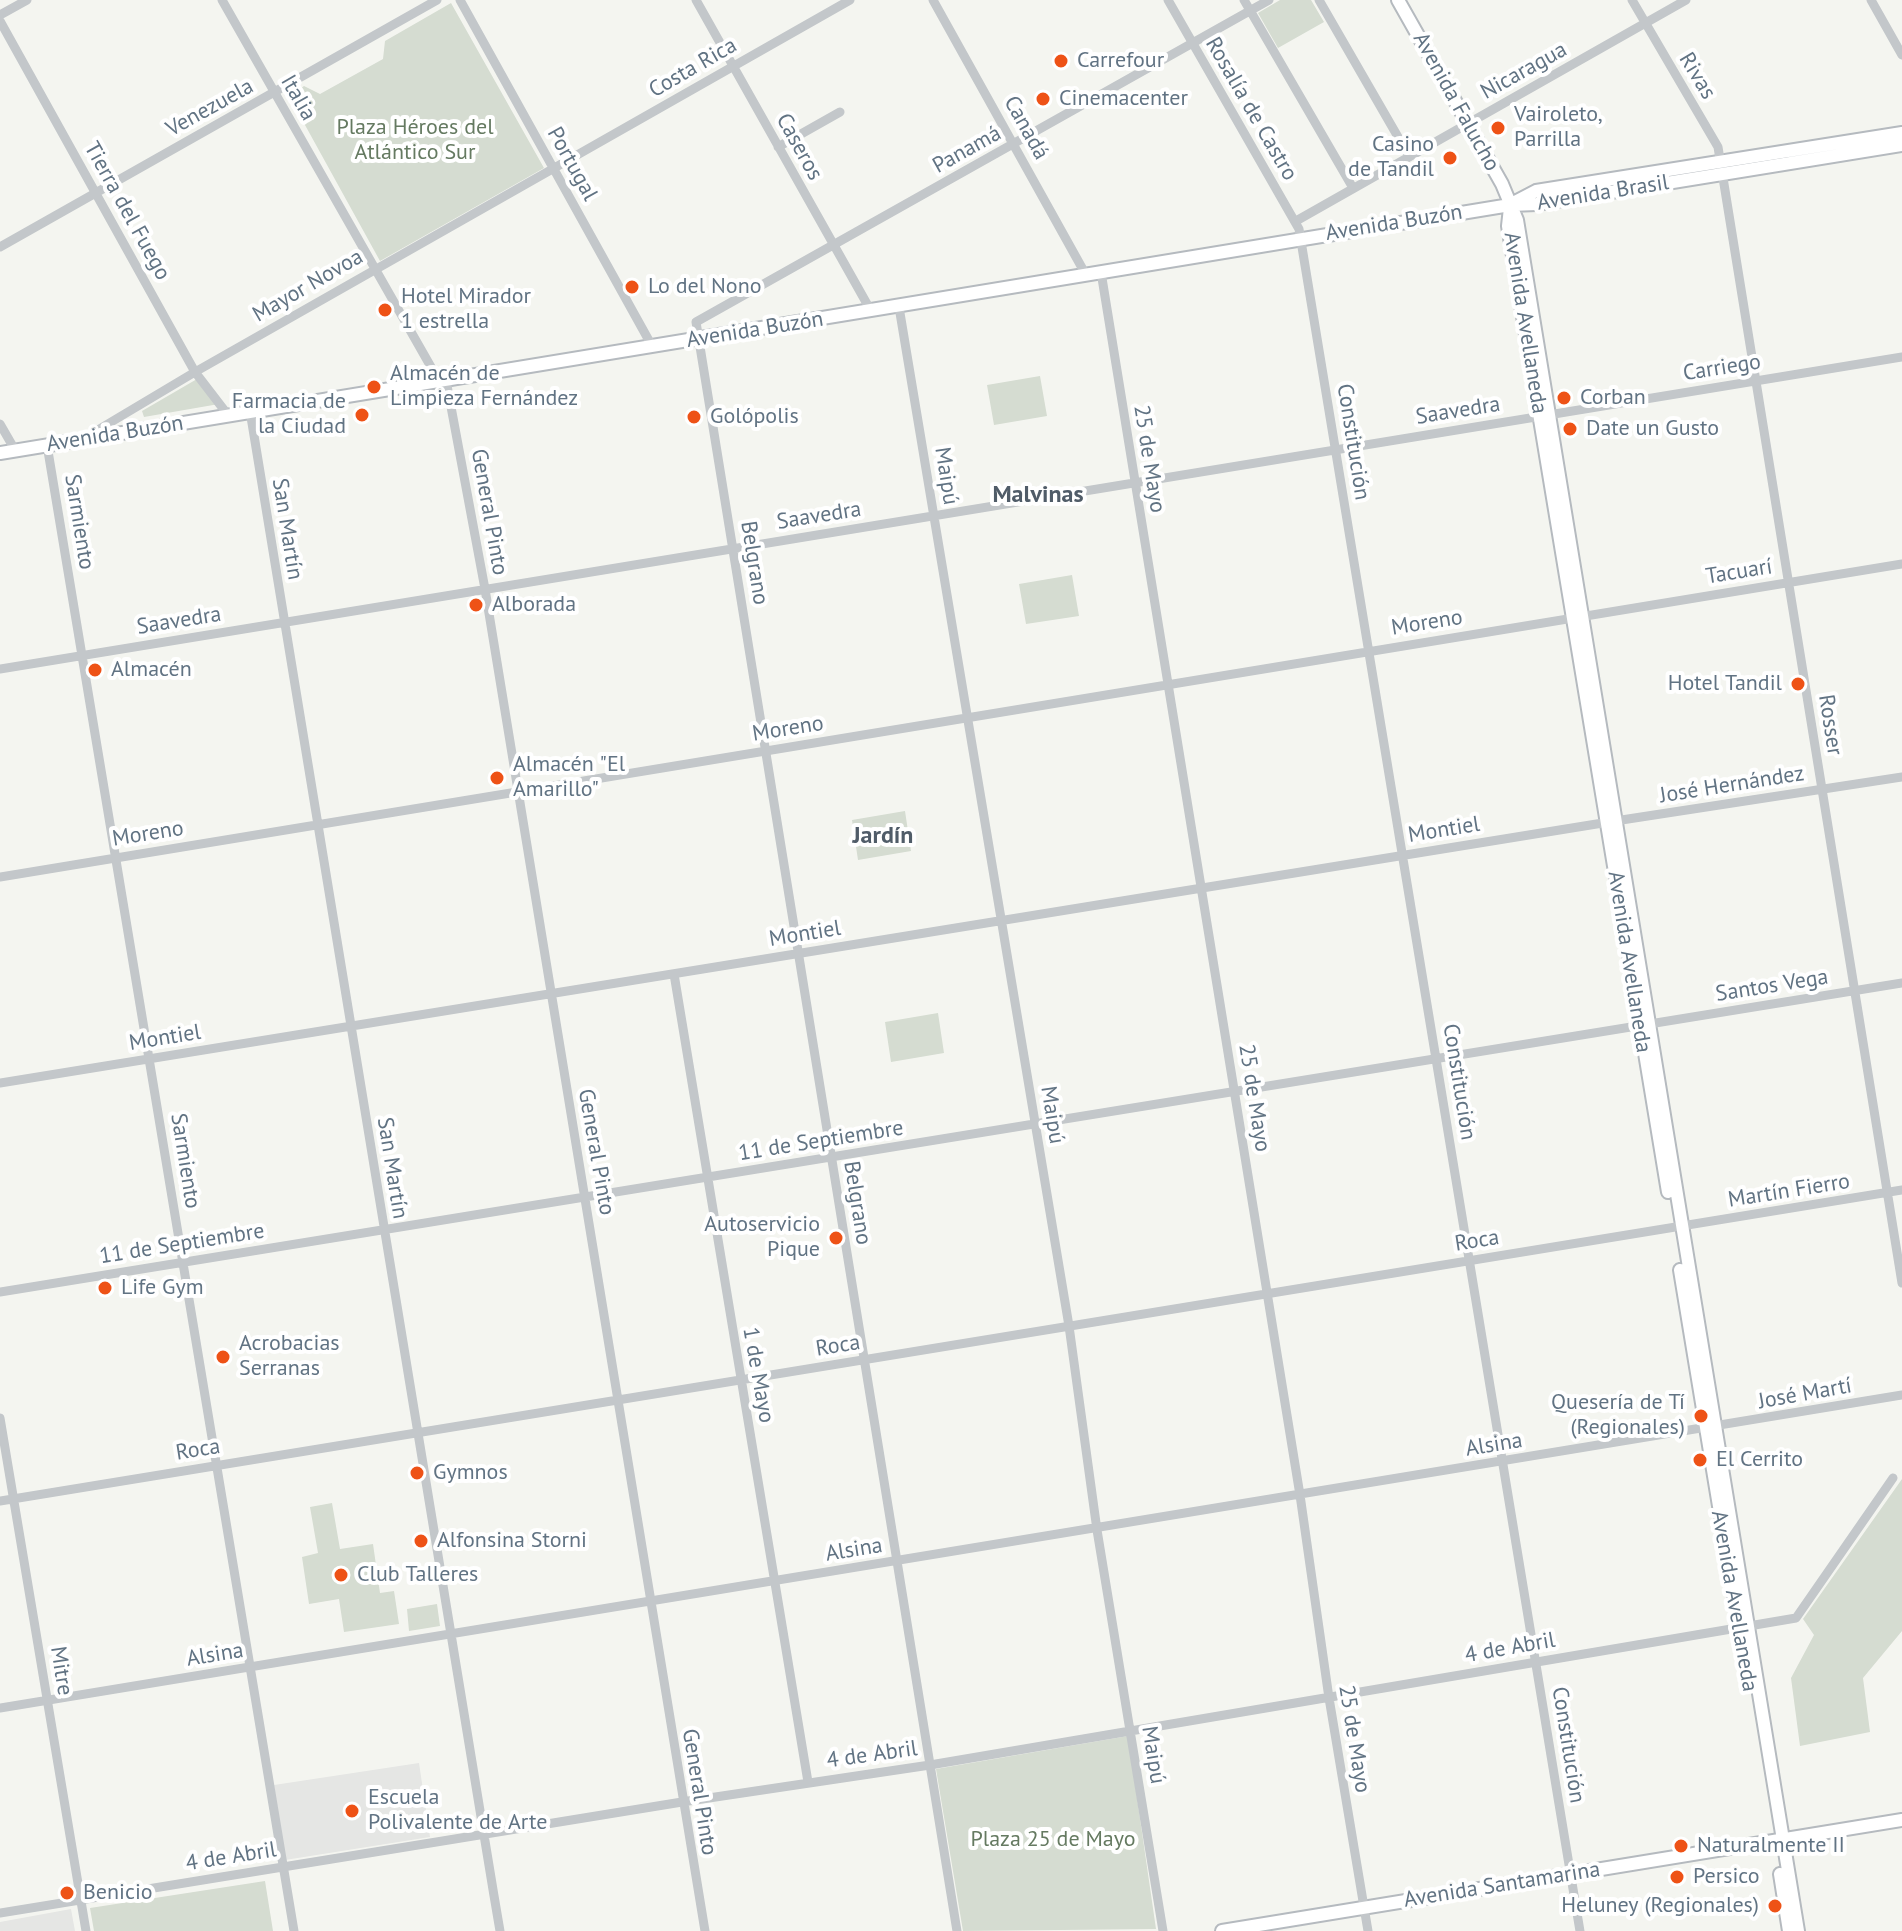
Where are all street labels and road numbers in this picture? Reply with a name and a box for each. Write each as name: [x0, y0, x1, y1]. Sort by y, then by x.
street label: Avenida Falucho: [1407, 28, 1505, 176]
street label: Costa Rica: [644, 32, 742, 104]
street label: Rosalía de Castro: [1199, 33, 1303, 185]
street label: Nicaragua: [1476, 37, 1572, 105]
street label: Rivas: [1673, 48, 1721, 104]
street label: Italia: [275, 71, 321, 125]
street label: Venezuela: [162, 73, 258, 143]
street label: Canadá: [998, 92, 1054, 164]
street label: Caseros: [770, 109, 828, 185]
street label: Panamá: [928, 120, 1006, 180]
street label: Portugal: [541, 123, 603, 205]
street label: Tierra del Fuego: [78, 137, 176, 285]
street label: Avenida Brasil: [1535, 170, 1671, 216]
street label: Avenida Buzón: [1324, 199, 1464, 247]
street label: Avenida Avellaneda: [1498, 230, 1552, 416]
street label: Mayor Novoa: [248, 244, 368, 328]
street label: Avenida Buzón: [685, 306, 825, 354]
street label: Carriego: [1681, 349, 1763, 387]
street label: Constitución: [1331, 382, 1375, 502]
street label: Saavedra: [1414, 391, 1502, 431]
street label: 25 de Mayo: [1127, 403, 1171, 515]
street label: Avenida Buzón: [45, 410, 185, 458]
street label: Maipú: [928, 445, 964, 507]
street label: General Pinto: [465, 447, 513, 577]
street label: Sarmiento: [58, 473, 100, 571]
street label: San Martín: [266, 476, 308, 582]
street label: Saavedra: [775, 496, 863, 536]
street label: Belgrano: [734, 519, 774, 607]
street label: Tacuarí: [1704, 554, 1774, 590]
street label: Saavedra: [135, 601, 223, 641]
street label: Moreno: [1390, 604, 1464, 642]
street label: Rosser: [1812, 693, 1848, 757]
street label: Moreno: [751, 710, 825, 748]
street label: José Hernández: [1658, 761, 1806, 809]
street label: Montiel: [1406, 811, 1482, 849]
street label: Moreno: [111, 815, 185, 853]
street label: Avenida Avellaneda: [1602, 869, 1656, 1055]
street label: Montiel: [767, 915, 843, 953]
street label: Santos Vega: [1714, 964, 1830, 1008]
street label: Montiel: [127, 1019, 203, 1057]
street label: Constitución: [1437, 1022, 1481, 1142]
street label: 25 de Mayo: [1232, 1042, 1276, 1154]
street label: Maipú: [1034, 1084, 1070, 1146]
street label: General Pinto: [572, 1087, 620, 1217]
street label: Sarmiento: [164, 1112, 206, 1210]
street label: San Martín: [371, 1115, 413, 1221]
street label: 11 de Septiembre: [737, 1115, 905, 1167]
street label: Belgrano: [837, 1159, 877, 1247]
street label: Martín Fierro: [1726, 1168, 1852, 1214]
street label: 11 de Septiembre: [98, 1218, 266, 1270]
street label: Roca: [1453, 1224, 1501, 1258]
street label: 1 de Mayo: [737, 1325, 779, 1425]
street label: Roca: [814, 1329, 862, 1363]
street label: José Martí: [1756, 1373, 1854, 1415]
street label: Alsina: [1464, 1427, 1524, 1463]
street label: Roca: [174, 1433, 222, 1467]
street label: Avenida Avellaneda: [1705, 1508, 1763, 1694]
street label: Alsina: [824, 1532, 884, 1568]
street label: 4 de Abril: [1463, 1627, 1557, 1669]
street label: Alsina: [185, 1637, 245, 1673]
street label: Mitre: [44, 1645, 78, 1697]
street label: 25 de Mayo: [1332, 1683, 1376, 1795]
street label: Constitución: [1546, 1685, 1590, 1805]
street label: Maipú: [1135, 1724, 1171, 1786]
street label: General Pinto: [676, 1727, 722, 1857]
street label: 4 de Abril: [825, 1736, 919, 1774]
street label: 4 de Abril: [184, 1837, 278, 1877]
street label: Avenida Santamarina: [1402, 1856, 1602, 1914]

